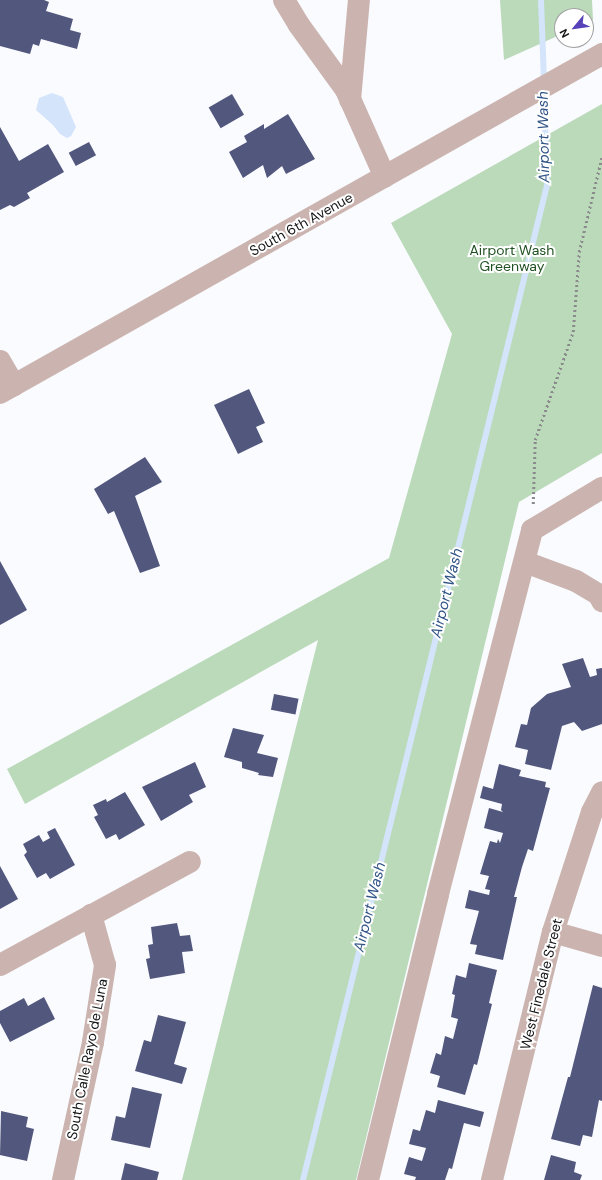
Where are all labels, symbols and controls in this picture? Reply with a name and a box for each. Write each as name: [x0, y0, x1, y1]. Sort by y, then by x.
north arrow: [554, 8, 594, 48]
text: N: [556, 26, 572, 40]
water label: Airport Wash: [534, 91, 554, 183]
street label: South 6th Avenue: [246, 189, 356, 259]
park label: Airport Wash Greenway: [470, 242, 554, 274]
water label: Airport Wash: [427, 546, 467, 640]
water label: Airport Wash: [350, 860, 390, 954]
street label: West Finedale Street: [517, 917, 565, 1051]
street label: South Calle Rayo de Luna: [63, 977, 111, 1141]

